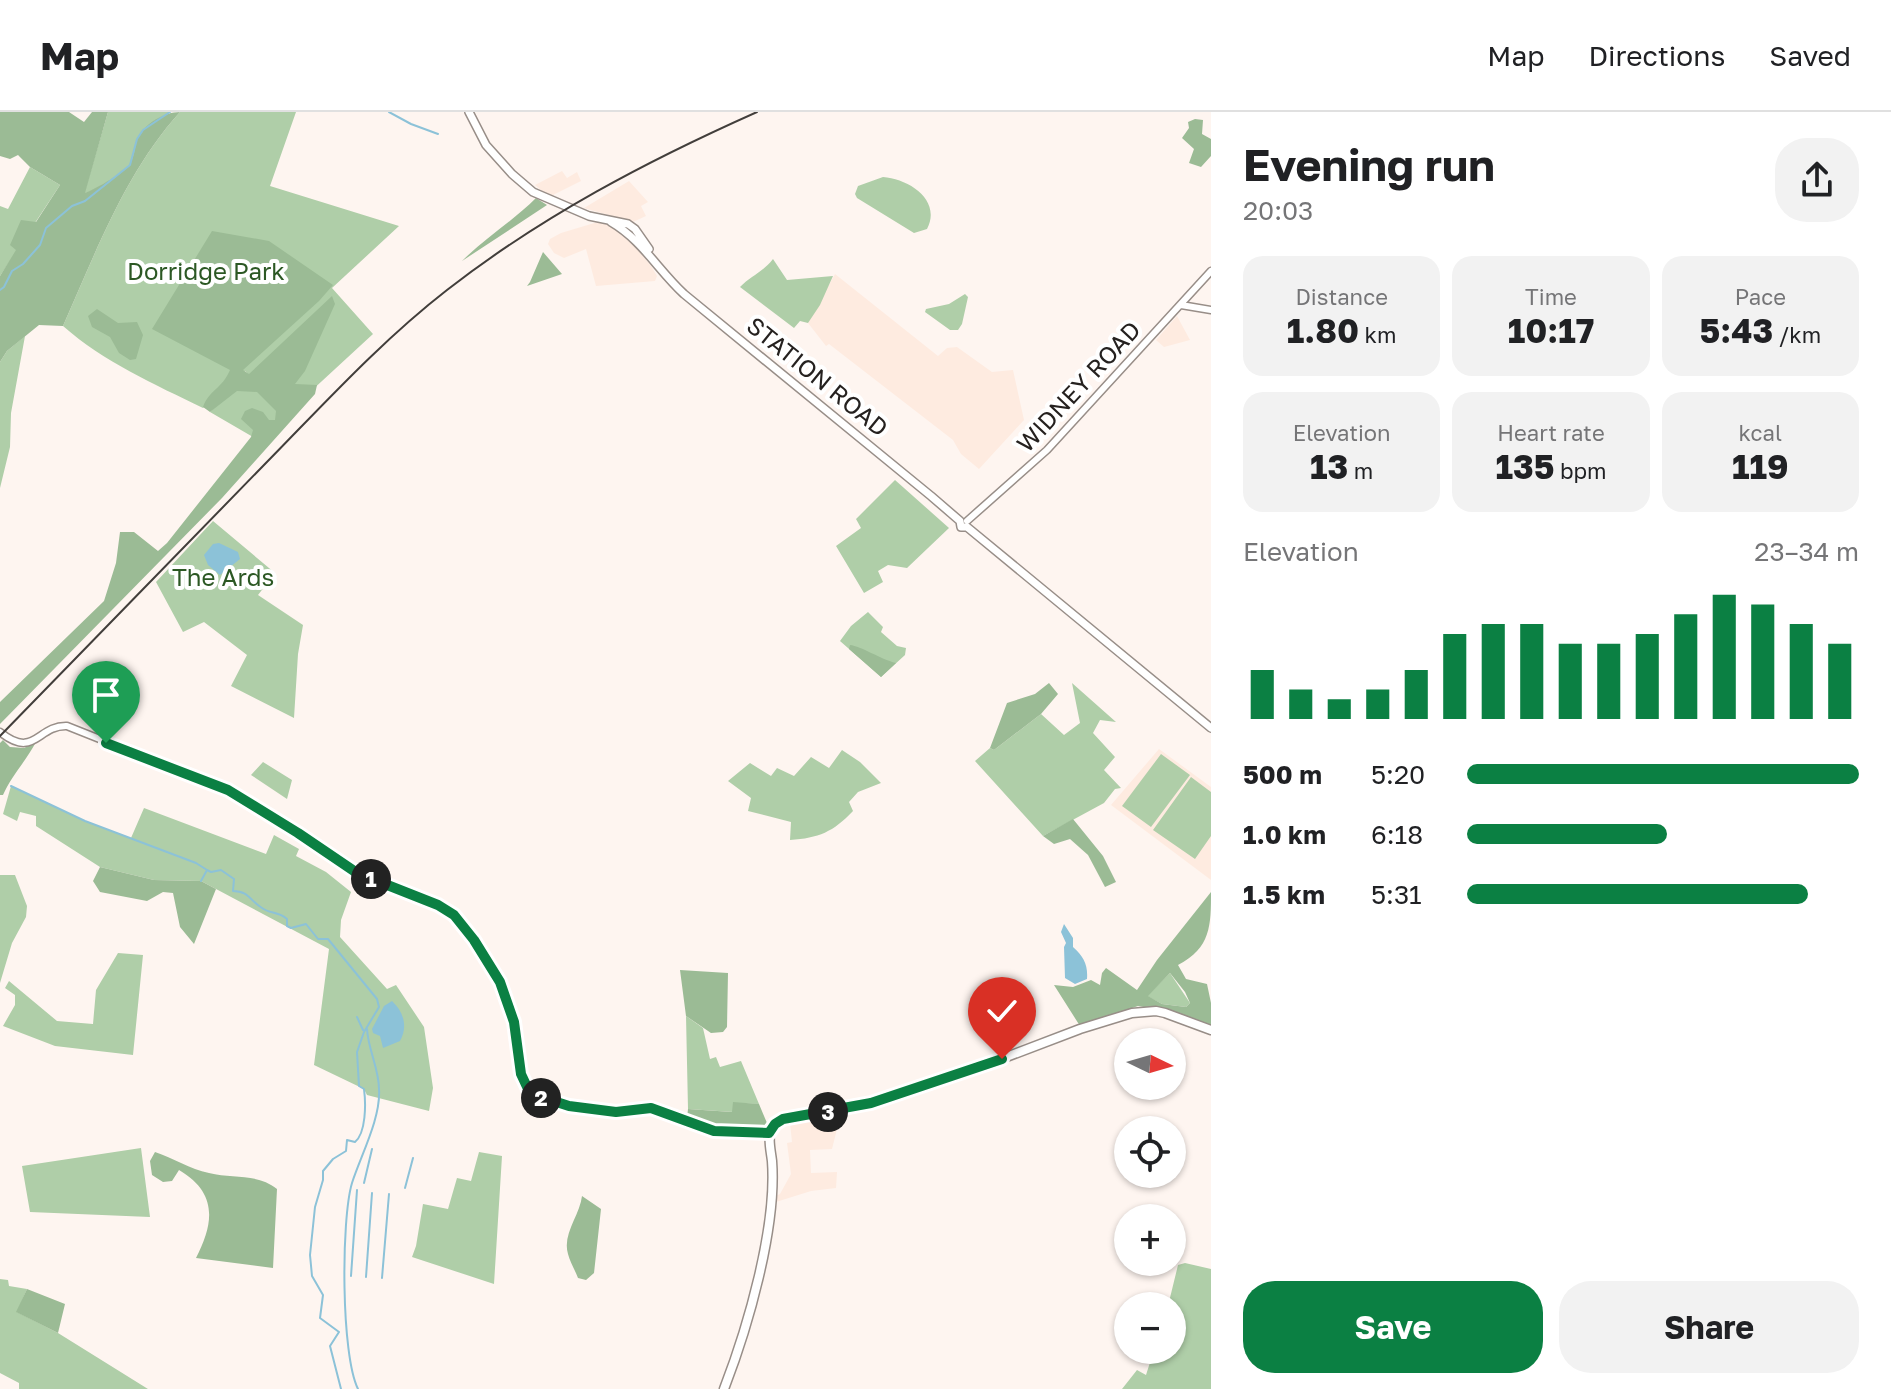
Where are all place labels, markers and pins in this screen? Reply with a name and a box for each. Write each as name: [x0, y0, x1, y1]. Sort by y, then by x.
pin: [72, 661, 140, 743]
pin: 1: [351, 859, 391, 899]
pin: [968, 977, 1036, 1059]
pin: 2: [521, 1078, 561, 1118]
pin: 3: [808, 1092, 848, 1132]

